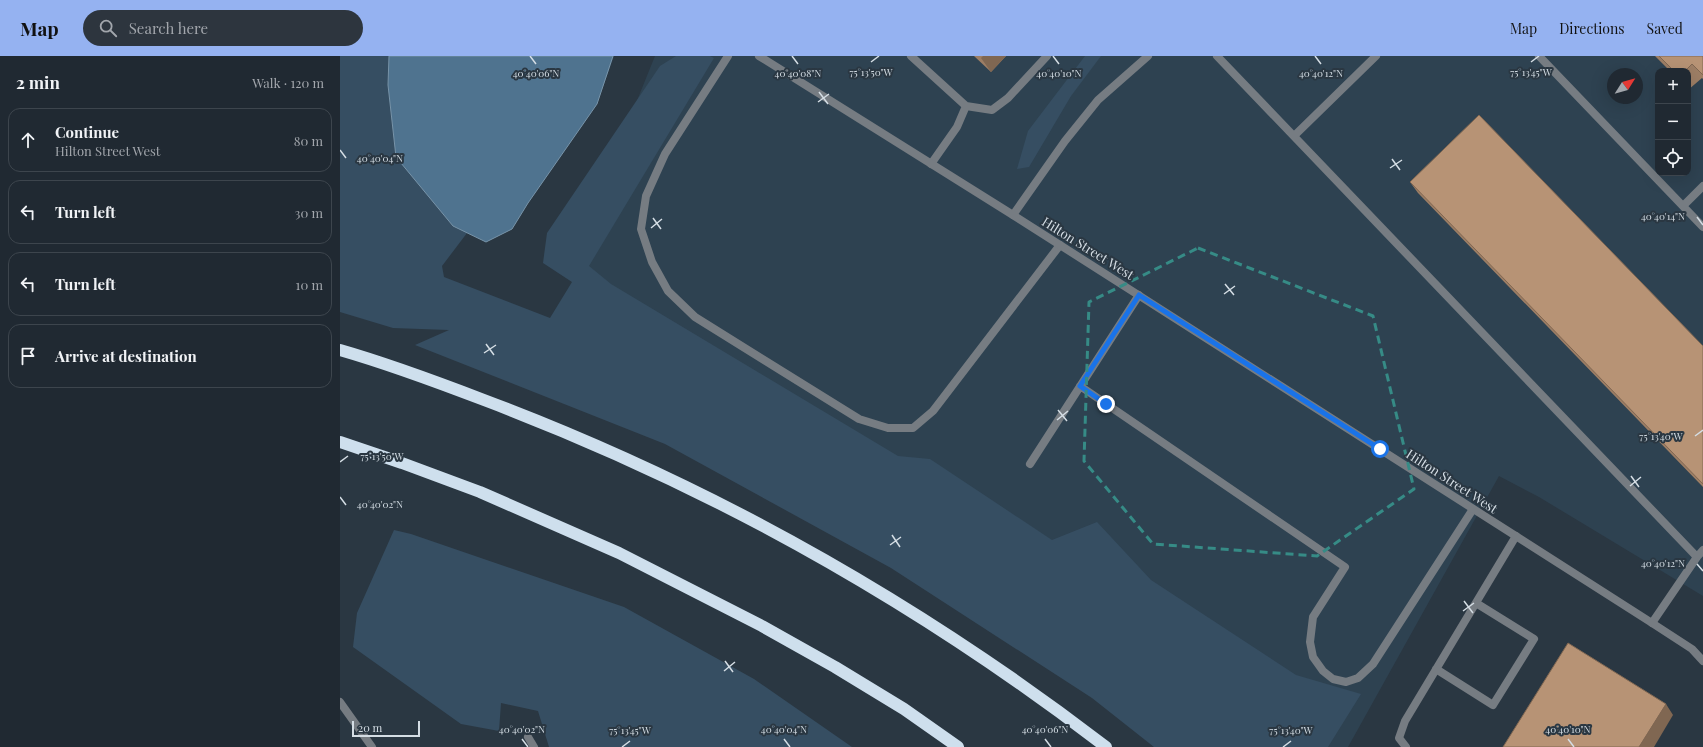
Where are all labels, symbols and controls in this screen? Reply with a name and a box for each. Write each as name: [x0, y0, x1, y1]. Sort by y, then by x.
search box: [83, 10, 363, 46]
text: Map: [20, 15, 59, 41]
icon: search: [97, 17, 119, 39]
text: Search here: [129, 18, 208, 38]
text: Map: [1510, 19, 1537, 38]
text: Directions: [1559, 19, 1625, 38]
text: Saved: [1647, 19, 1683, 38]
text: 75°13'50"W: [849, 65, 894, 79]
text: 75°13'45"W: [1510, 65, 1553, 79]
text: 40°40'06"N: [513, 66, 559, 80]
text: 40°40'08"N: [775, 66, 821, 80]
text: 40°40'10"N: [1036, 66, 1082, 80]
text: 40°40'12"N: [1299, 66, 1343, 80]
north arrow: [1607, 68, 1643, 104]
map controls: [1655, 68, 1691, 176]
button: +: [1655, 68, 1691, 104]
text: 2 min: [16, 71, 60, 93]
text: Walk · 120 m: [252, 74, 324, 91]
button: −: [1655, 104, 1691, 140]
text: Continue: [55, 122, 119, 142]
icon: ahead: [17, 129, 39, 151]
text: 80 m: [294, 132, 323, 149]
button: locate: [1655, 140, 1691, 176]
text: Hilton Street West: [55, 142, 160, 159]
text: 40°40'04"N: [357, 151, 403, 165]
icon: left: [17, 201, 39, 223]
text: Turn left: [55, 202, 116, 222]
text: 30 m: [295, 204, 323, 221]
text: 40°40'14"N: [1641, 209, 1685, 223]
street label: Hilton Street West: [1039, 212, 1138, 283]
icon: left: [17, 273, 39, 295]
text: Turn left: [55, 274, 116, 294]
text: 10 m: [296, 276, 323, 293]
icon: arrive: [17, 345, 39, 367]
text: Arrive at destination: [55, 346, 197, 366]
route end: [1097, 395, 1115, 413]
text: 75°13'40"W: [1639, 429, 1684, 443]
route start: [1371, 440, 1389, 458]
street label: Hilton Street West: [1403, 445, 1501, 517]
text: 75°13'50"W: [360, 449, 405, 463]
text: 40°40'02"N: [357, 497, 403, 511]
text: 40°40'12"N: [1641, 556, 1685, 570]
scale bar: [352, 719, 420, 738]
text: 20 m: [358, 720, 382, 735]
text: 40°40'02"N: [499, 722, 545, 736]
text: 40°40'04"N: [761, 722, 807, 736]
text: 40°40'06"N: [1022, 722, 1068, 736]
text: 40°40'10"N: [1545, 722, 1591, 736]
text: 75°13'45"W: [609, 723, 652, 737]
text: 75°13'40"W: [1269, 723, 1314, 737]

